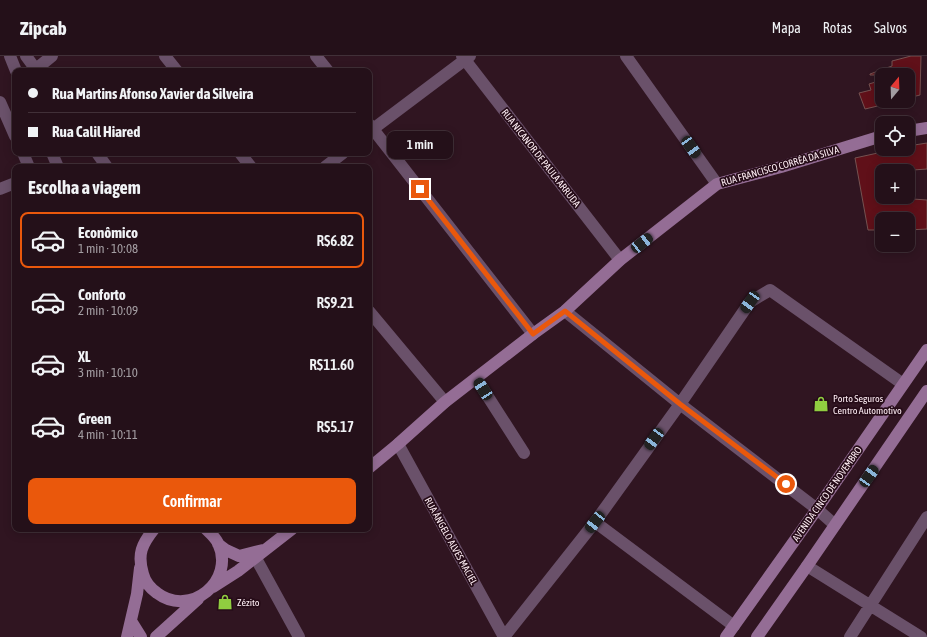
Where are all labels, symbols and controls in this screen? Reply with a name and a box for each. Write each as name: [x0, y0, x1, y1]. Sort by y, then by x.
text: Zipcab: [20, 17, 67, 39]
text: Mapa: [772, 20, 801, 36]
text: Rotas: [823, 20, 852, 36]
text: Salvos: [874, 20, 907, 36]
north arrow: [875, 68, 915, 108]
map controls: [875, 68, 915, 252]
text: Rua Martins Afonso Xavier da Silveira: [52, 85, 253, 102]
street label: RUA NICANOR DE PAULA ARRUDA: [499, 107, 583, 209]
button: locate: [875, 116, 915, 156]
text: Rua Calil Hiared: [52, 123, 140, 140]
callout: 1 min: [387, 131, 453, 159]
car: [679, 134, 703, 160]
text: 1 min: [407, 137, 433, 152]
street label: RUA FRANCISCO CORRÊA DA SILVA: [720, 144, 840, 188]
button: +: [875, 164, 915, 204]
text: Escolha a viagem: [28, 177, 141, 198]
route end: [411, 180, 429, 198]
button: −: [875, 212, 915, 252]
icon: car: [30, 222, 66, 258]
text: Econômico: [78, 224, 138, 241]
car: [629, 231, 655, 255]
text: R$6.82: [316, 232, 354, 249]
text: 1 min · 10:08: [78, 241, 138, 256]
icon: car: [30, 284, 66, 320]
text: Conforto: [78, 286, 126, 303]
car: [738, 289, 762, 315]
text: R$9.21: [316, 294, 354, 311]
text: 2 min · 10:09: [78, 303, 138, 318]
icon: car: [30, 346, 66, 382]
text: XL: [78, 348, 91, 365]
text: R$11.60: [309, 356, 354, 373]
text: 3 min · 10:10: [78, 365, 138, 380]
car: [471, 376, 495, 402]
place label: Porto Seguros Centro Automotivo: [833, 393, 902, 416]
shop icon: Porto Seguros Centro Automotivo: [812, 395, 830, 413]
icon: car: [30, 408, 66, 444]
text: Green: [78, 410, 111, 427]
text: R$5.17: [316, 418, 354, 435]
car: [642, 426, 666, 452]
text: 4 min · 10:11: [78, 427, 138, 442]
street label: AVENIDA CINCO DE NOVEMBRO: [790, 444, 864, 543]
car: [857, 463, 881, 489]
route start: [777, 475, 795, 493]
button: Confirmar: [28, 478, 356, 524]
street label: RUA ÂNGELO ALVES MACIEL: [422, 495, 480, 587]
car: [583, 509, 607, 535]
shop icon: Zézito: [216, 593, 234, 611]
place label: Zézito: [237, 597, 260, 608]

